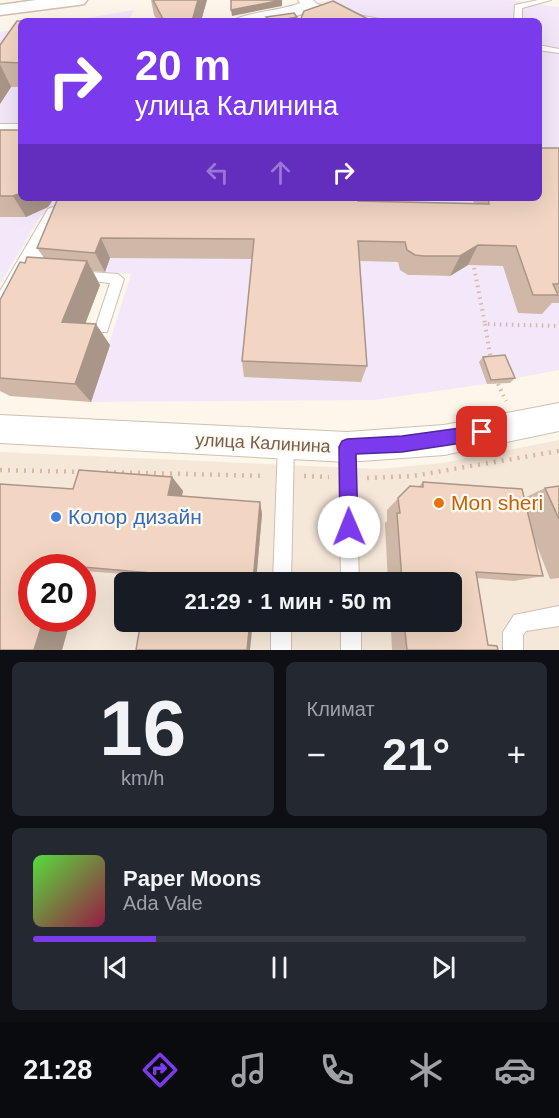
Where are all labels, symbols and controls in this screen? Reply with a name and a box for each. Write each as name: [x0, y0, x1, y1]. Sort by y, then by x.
icon: right: [36, 42, 114, 120]
text: 20 m: [135, 42, 231, 89]
text: улица Калинина: [135, 91, 338, 121]
icon: left: [201, 156, 234, 189]
icon: ahead: [264, 156, 297, 189]
icon: right: [327, 156, 360, 189]
pin: [456, 406, 507, 457]
icon: arrive: [465, 415, 498, 448]
street label: улица Калинина: [195, 429, 332, 457]
place label: Mon sheri: [451, 491, 543, 514]
position arrow: [317, 495, 381, 559]
marker: Mon sheri: [432, 496, 446, 510]
place label: Колор дизайн: [68, 505, 202, 528]
marker: Колор дизайн: [49, 510, 63, 524]
speed limit sign: 20: [18, 554, 96, 632]
text: 21:29 · 1 мин · 50 m: [185, 589, 391, 614]
text: 16: [99, 684, 186, 772]
text: Климат: [307, 698, 375, 720]
text: 21°: [382, 729, 450, 780]
text: −: [307, 736, 326, 773]
text: +: [507, 736, 526, 773]
text: km/h: [121, 767, 164, 789]
text: Paper Moons: [123, 866, 261, 891]
text: Ada Vale: [123, 892, 203, 914]
icon: previous: [99, 951, 132, 984]
icon: pause: [263, 951, 296, 984]
icon: next: [427, 951, 460, 984]
icon: directions: [139, 1049, 181, 1091]
icon: music: [228, 1049, 270, 1091]
icon: phone: [316, 1049, 358, 1091]
icon: climate: [405, 1049, 447, 1091]
icon: car: [494, 1049, 536, 1091]
text: 21:28: [23, 1055, 92, 1085]

